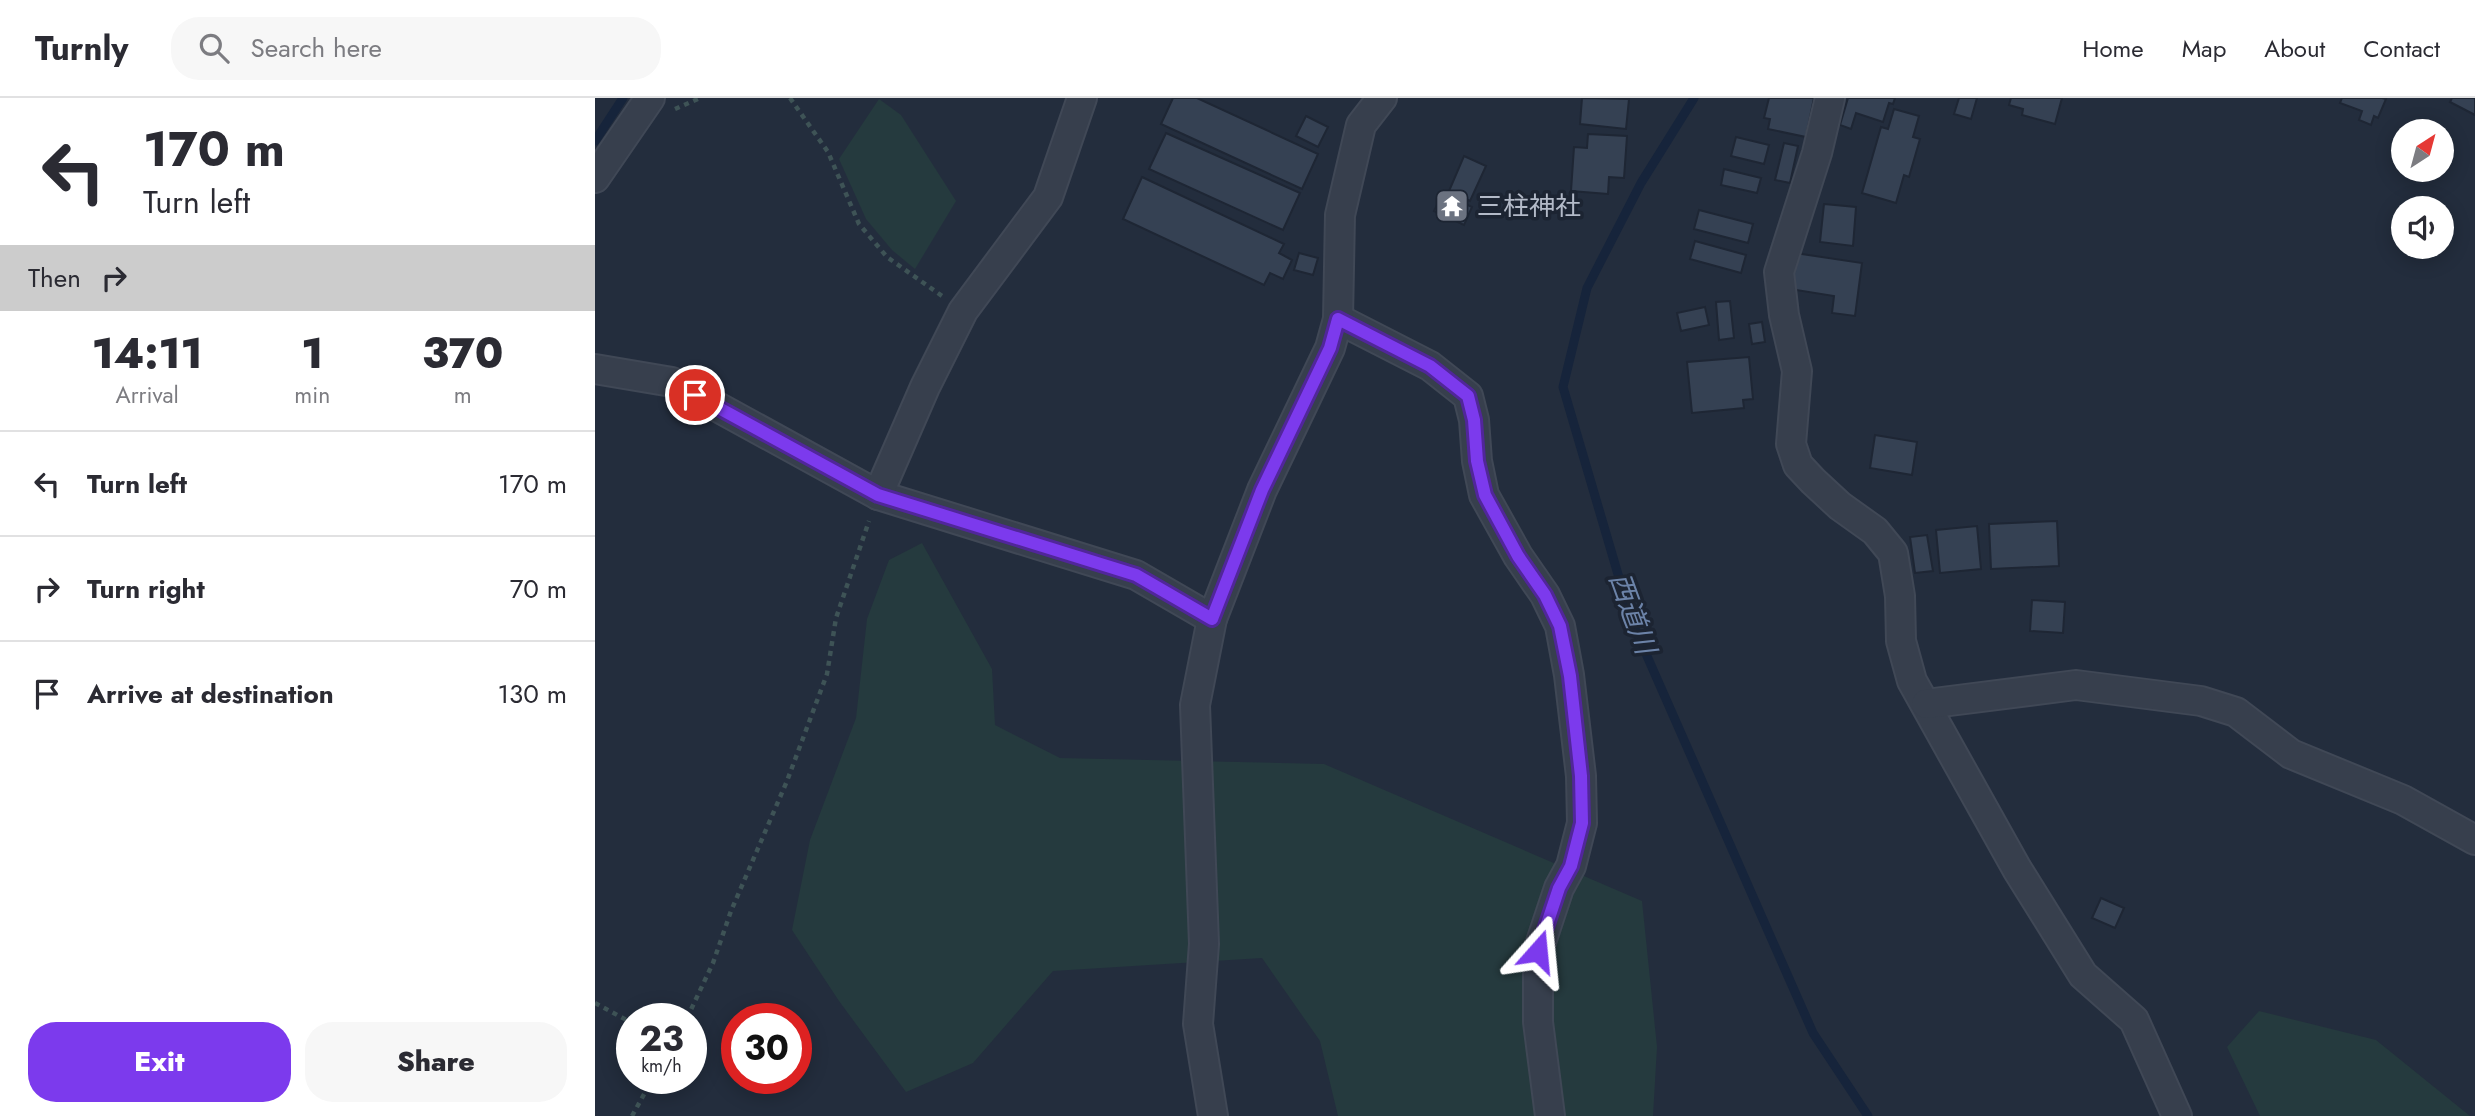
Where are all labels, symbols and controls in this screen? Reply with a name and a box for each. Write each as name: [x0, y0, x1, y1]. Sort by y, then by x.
search box: [171, 17, 661, 80]
text: Turnly: [35, 25, 129, 72]
icon: search: [195, 29, 233, 67]
text: Search here: [251, 29, 382, 67]
text: Home: [2082, 31, 2144, 66]
text: Map: [2182, 31, 2226, 66]
text: About: [2264, 31, 2325, 66]
text: Contact: [2363, 31, 2440, 66]
text: 170 m: [143, 114, 285, 184]
north arrow: [2391, 119, 2453, 182]
map controls: [2391, 119, 2454, 259]
icon: left: [28, 126, 119, 217]
text: Turn left: [143, 179, 250, 225]
temple icon: 三柱神社: [1433, 187, 1471, 225]
place label: 三柱神社: [1477, 187, 1581, 225]
button: sound: [2391, 196, 2454, 259]
text: Then: [28, 259, 81, 297]
icon: right: [95, 259, 133, 297]
text: 14:11: [92, 323, 203, 384]
text: 1: [301, 323, 323, 384]
text: 370: [422, 323, 503, 384]
pin: [665, 365, 725, 425]
icon: arrive: [676, 376, 714, 414]
text: Arrival: [115, 378, 179, 412]
text: min: [294, 378, 330, 412]
text: m: [454, 378, 472, 412]
icon: left: [28, 465, 66, 503]
text: Turn left: [87, 465, 187, 503]
text: 170 m: [498, 465, 567, 503]
water label: 西道川: [1599, 567, 1667, 662]
icon: right: [28, 570, 66, 608]
text: Turn right: [87, 570, 205, 608]
text: 70 m: [510, 570, 567, 608]
icon: arrive: [28, 675, 66, 713]
text: Arrive at destination: [87, 675, 334, 713]
text: 130 m: [497, 675, 567, 713]
position arrow: [1501, 914, 1575, 988]
speed limit sign: 30: [721, 1003, 812, 1094]
text: 23: [639, 1014, 684, 1064]
button: Exit: [28, 1022, 291, 1102]
button: Share: [305, 1022, 567, 1102]
text: km/h: [641, 1053, 682, 1079]

